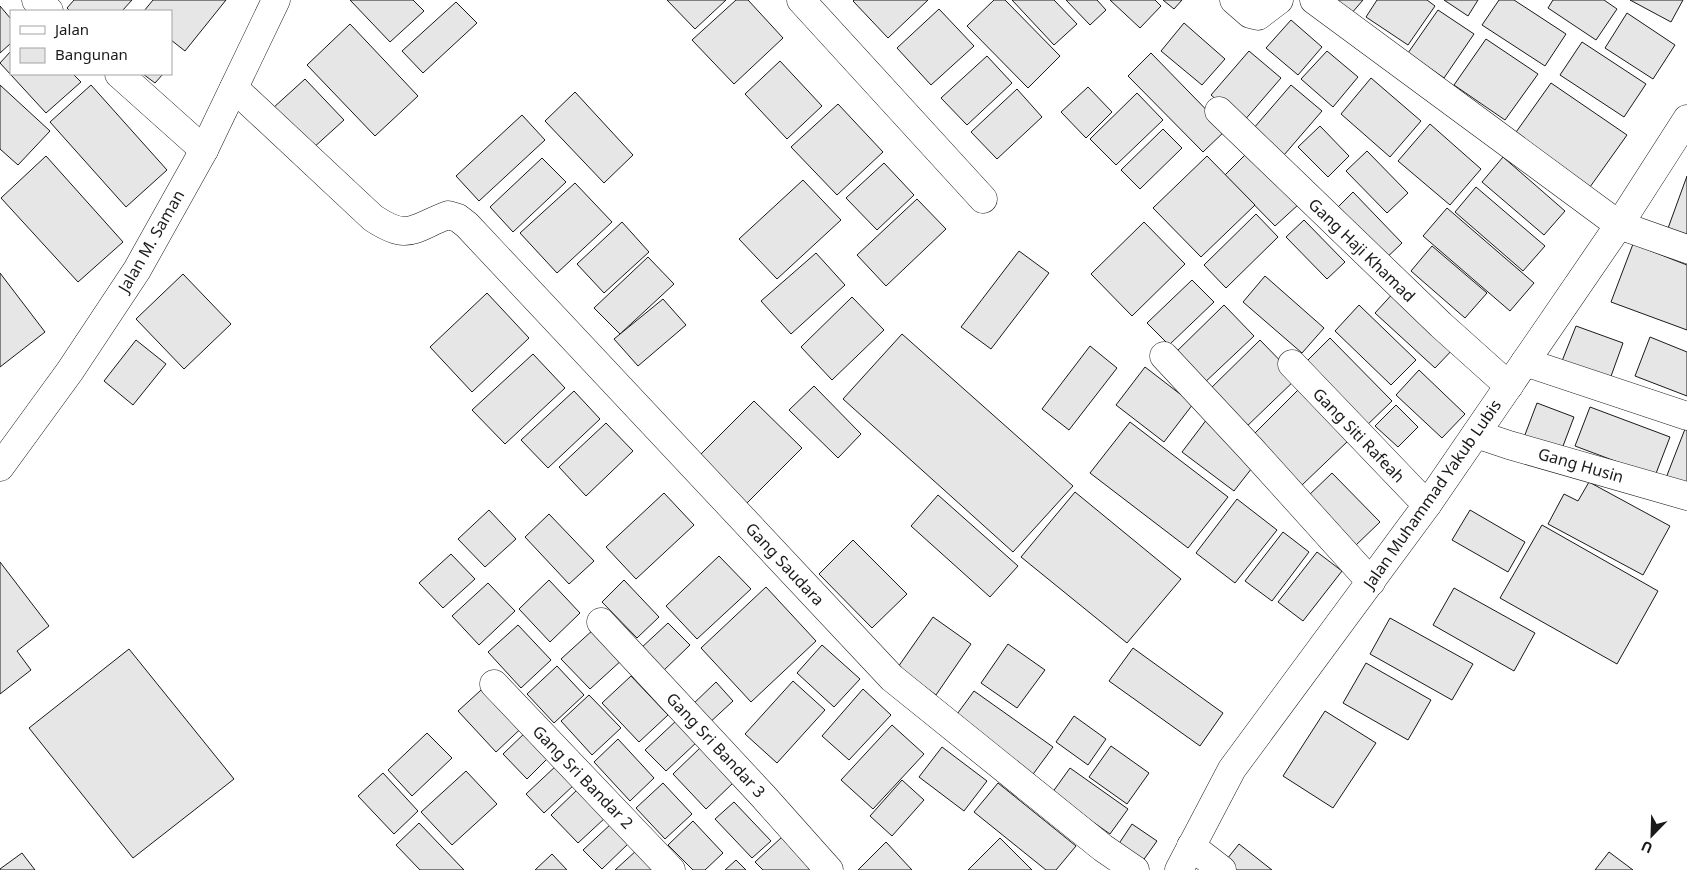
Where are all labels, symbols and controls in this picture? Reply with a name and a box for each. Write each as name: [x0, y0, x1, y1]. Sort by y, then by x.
legend: [10, 10, 172, 75]
text: Jalan: [53, 19, 89, 39]
text: Bangunan: [55, 44, 128, 64]
street label: Jalan M. Saman: [112, 186, 189, 298]
street label: Gang Haji Khamad: [1304, 193, 1420, 307]
street label: Gang Siti Rafeah: [1308, 383, 1410, 487]
street label: Jalan Muhammad Yakub Lubis: [1357, 395, 1506, 595]
street label: Gang Husin: [1536, 442, 1626, 488]
street label: Gang Saudara: [741, 518, 829, 610]
street label: Gang Sri Bandar 3: [662, 688, 770, 802]
street label: Gang Sri Bandar 2: [528, 720, 638, 834]
north arrow: [1627, 810, 1677, 860]
text: U: [1638, 837, 1655, 858]

